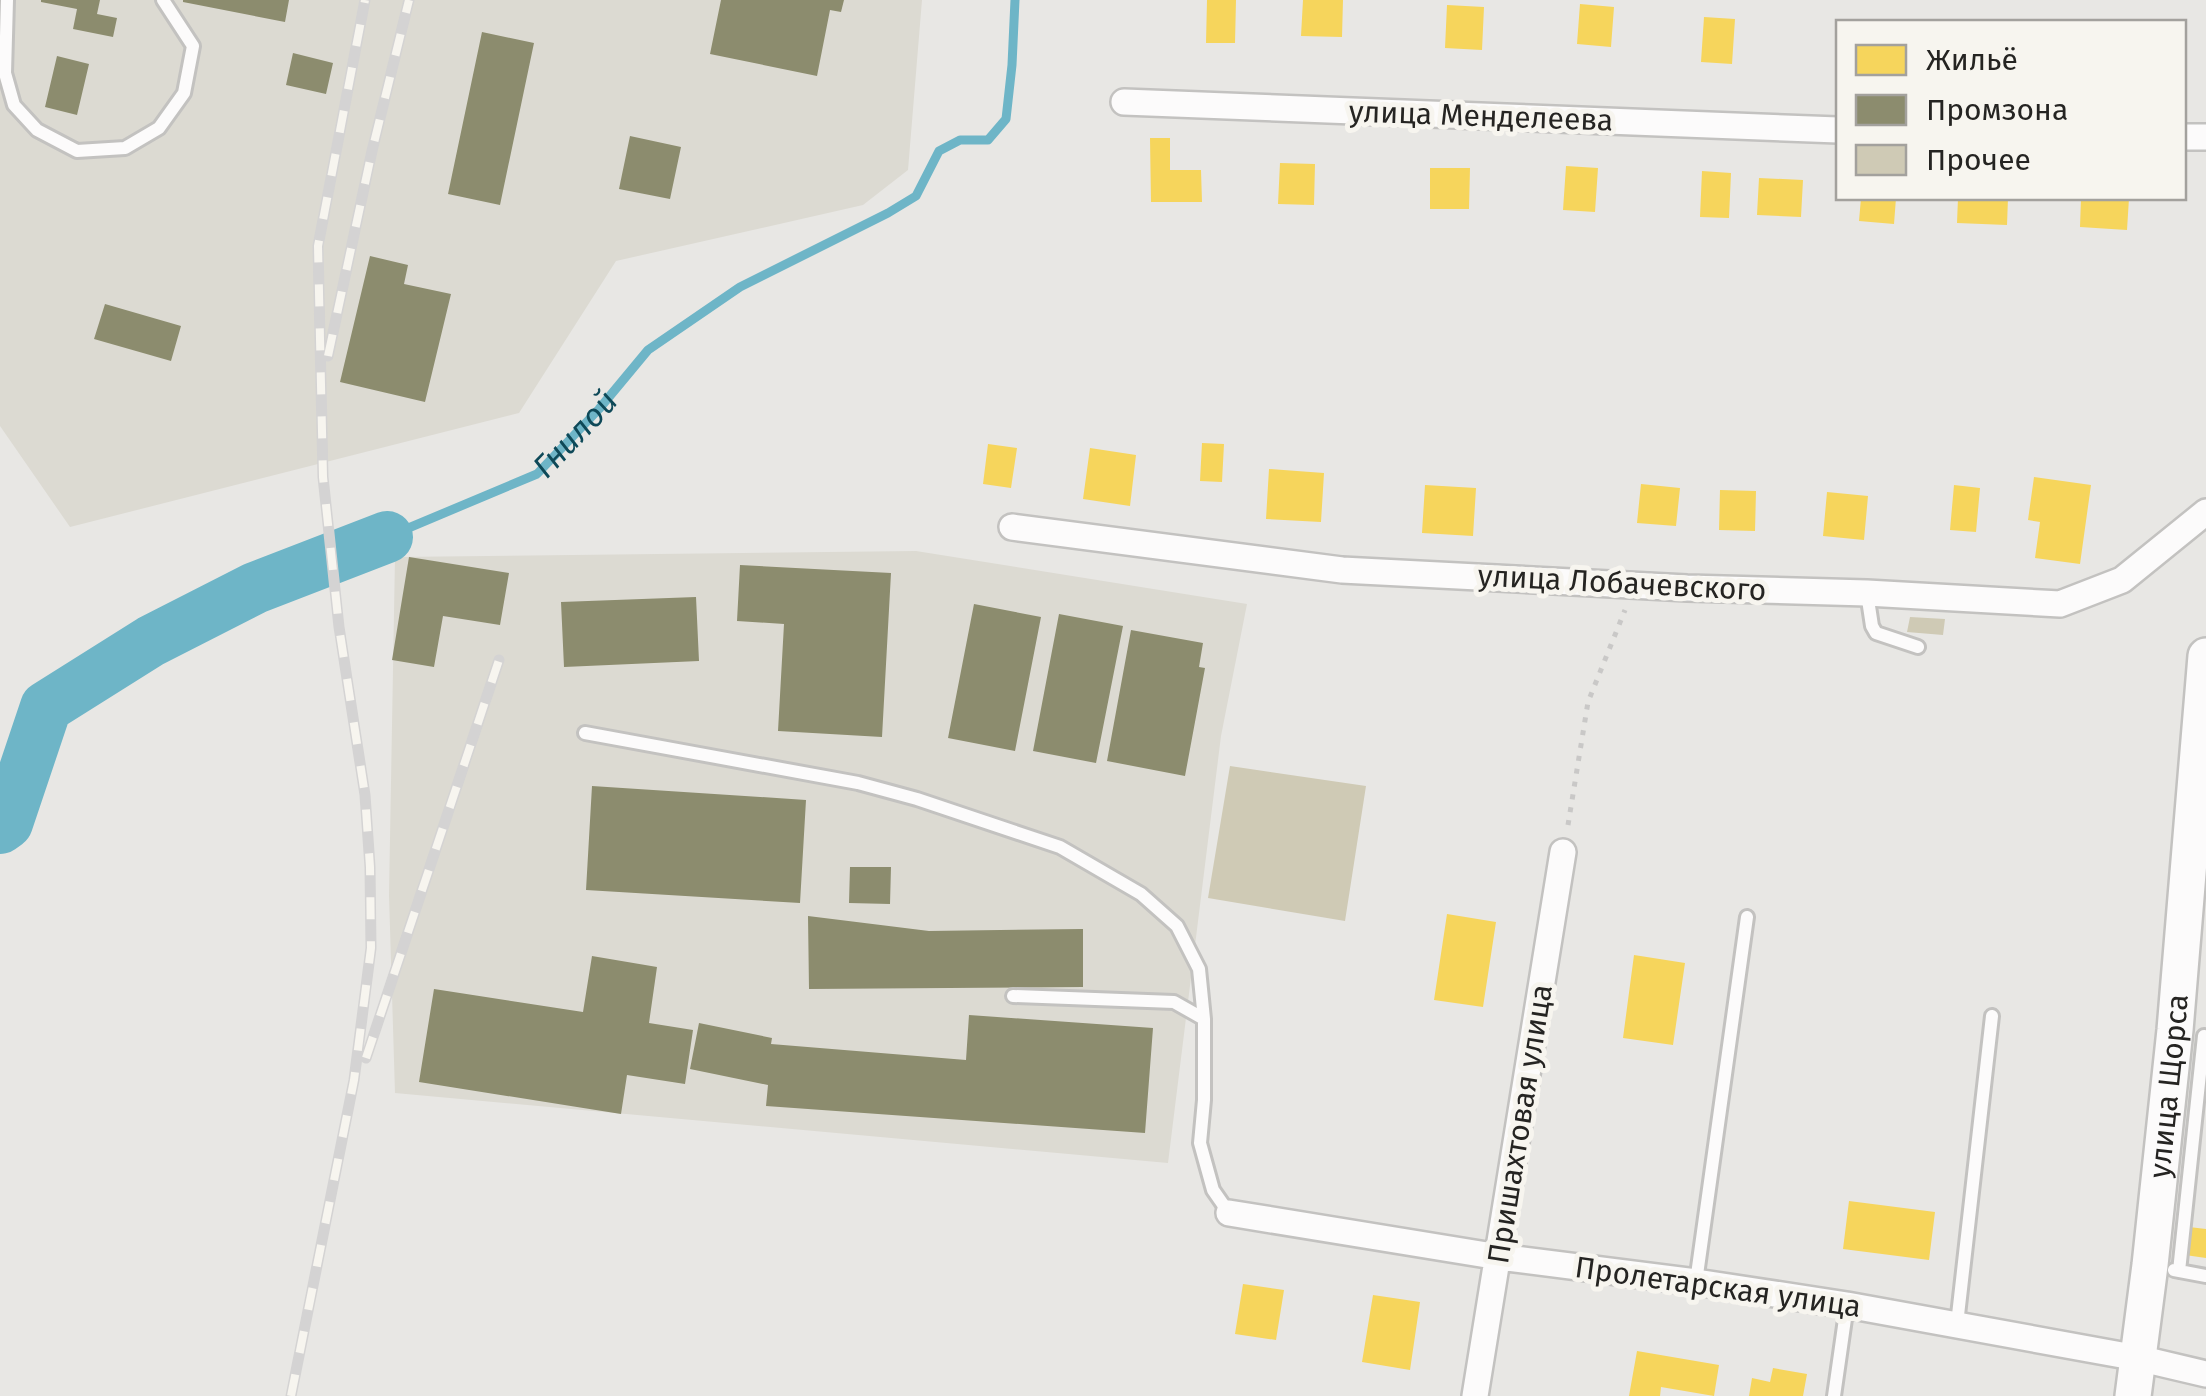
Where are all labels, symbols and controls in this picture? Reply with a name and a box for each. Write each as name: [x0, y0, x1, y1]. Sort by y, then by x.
legend: [1836, 20, 2186, 200]
text: Жильё: [1926, 42, 2018, 78]
text: Промзона: [1926, 92, 2068, 128]
street label: улица Менделеева: [1348, 93, 1614, 139]
text: Прочее: [1926, 142, 2031, 178]
water label: Гнилой: [525, 383, 625, 485]
street label: улица Лобачевского: [1477, 557, 1767, 609]
street label: Пришахтовая улица: [1480, 982, 1560, 1266]
street label: улица Щорса: [2141, 993, 2196, 1180]
street label: Пролетарская улица: [1573, 1249, 1863, 1325]

